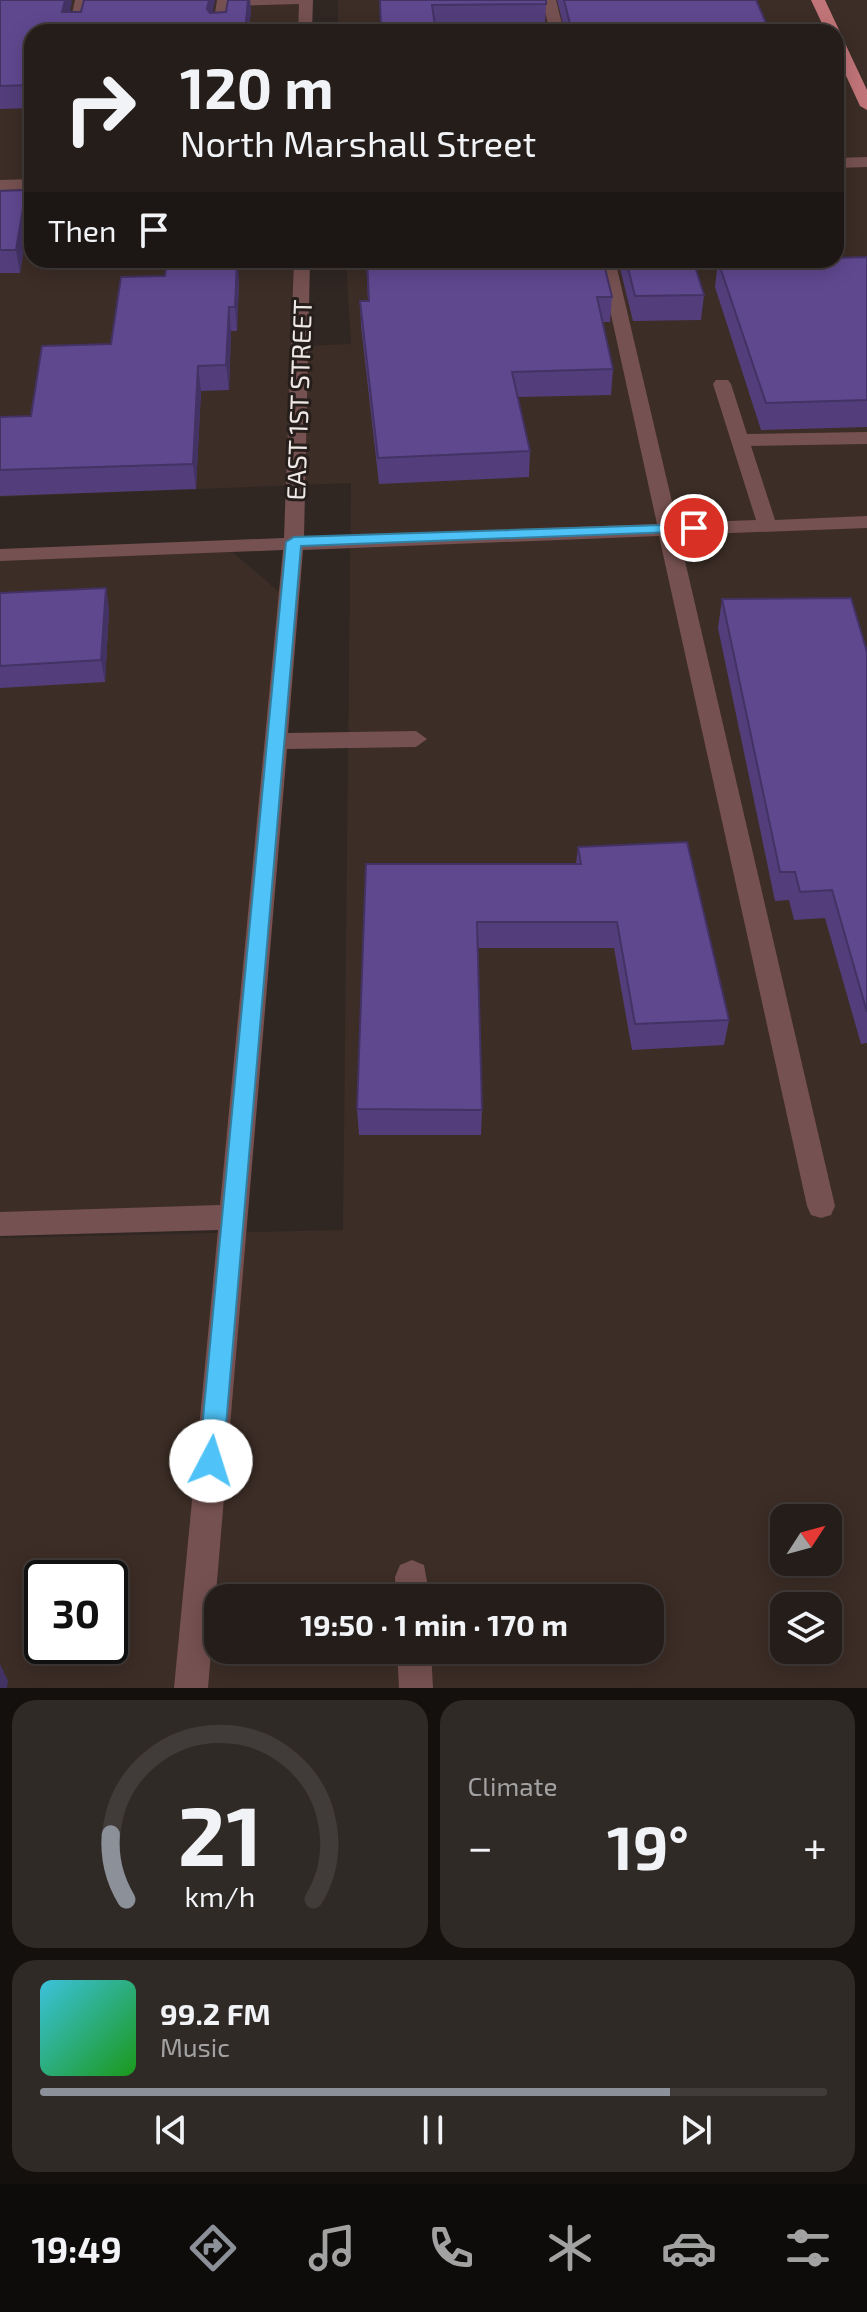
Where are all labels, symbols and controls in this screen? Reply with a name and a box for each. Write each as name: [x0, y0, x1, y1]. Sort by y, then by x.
text: 120 m: [180, 53, 334, 120]
icon: right: [48, 56, 152, 160]
text: North Marshall Street: [180, 121, 536, 164]
icon: arrive: [132, 208, 176, 252]
text: Then: [48, 212, 116, 248]
street label: EAST 1ST STREET: [279, 299, 317, 501]
pin: [660, 494, 728, 562]
icon: arrive: [672, 506, 716, 550]
position arrow: [169, 1419, 253, 1503]
north arrow: [770, 1504, 842, 1576]
map controls: [770, 1504, 842, 1664]
speed limit sign: 30: [24, 1560, 128, 1664]
button: layers: [770, 1592, 842, 1664]
text: 19:50 · 1 min · 170 m: [300, 1606, 568, 1642]
text: Climate: [468, 1770, 557, 1801]
text: 21: [178, 1783, 262, 1883]
text: 19°: [607, 1810, 689, 1882]
text: −: [468, 1819, 493, 1872]
text: +: [803, 1819, 827, 1872]
text: km/h: [184, 1878, 255, 1913]
text: 99.2 FM: [160, 1995, 271, 2031]
text: Music: [160, 2031, 230, 2062]
icon: previous: [149, 2108, 193, 2152]
icon: pause: [411, 2108, 455, 2152]
icon: next: [674, 2108, 718, 2152]
icon: directions: [185, 2220, 241, 2276]
icon: music: [304, 2220, 360, 2276]
icon: phone: [423, 2220, 479, 2276]
icon: climate: [542, 2220, 598, 2276]
icon: car: [661, 2220, 717, 2276]
icon: filters: [780, 2220, 836, 2276]
text: 19:49: [31, 2227, 122, 2270]

